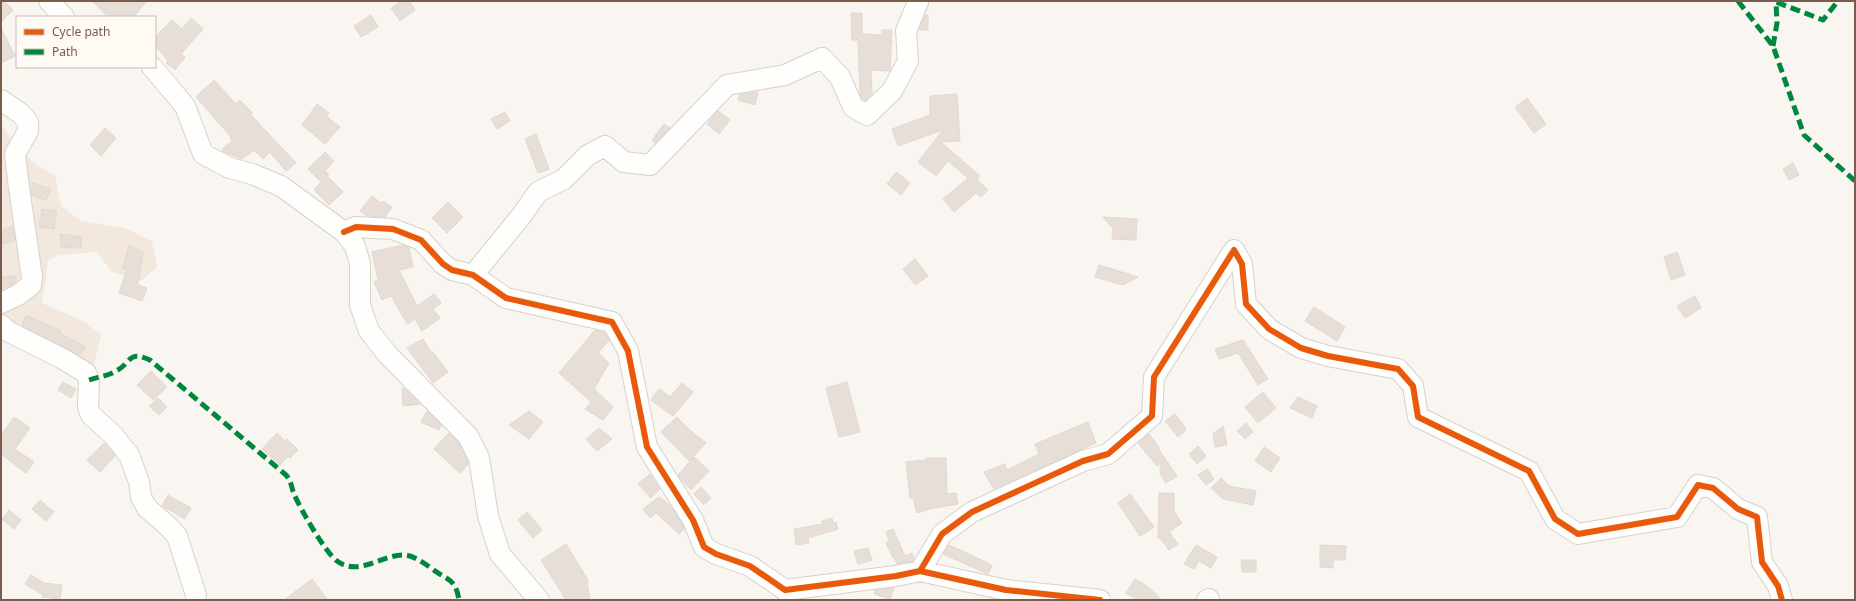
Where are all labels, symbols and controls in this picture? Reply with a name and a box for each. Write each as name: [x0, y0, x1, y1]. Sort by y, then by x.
legend: [16, 16, 156, 68]
text: Cycle path: [52, 23, 110, 40]
text: Path: [52, 43, 78, 60]

